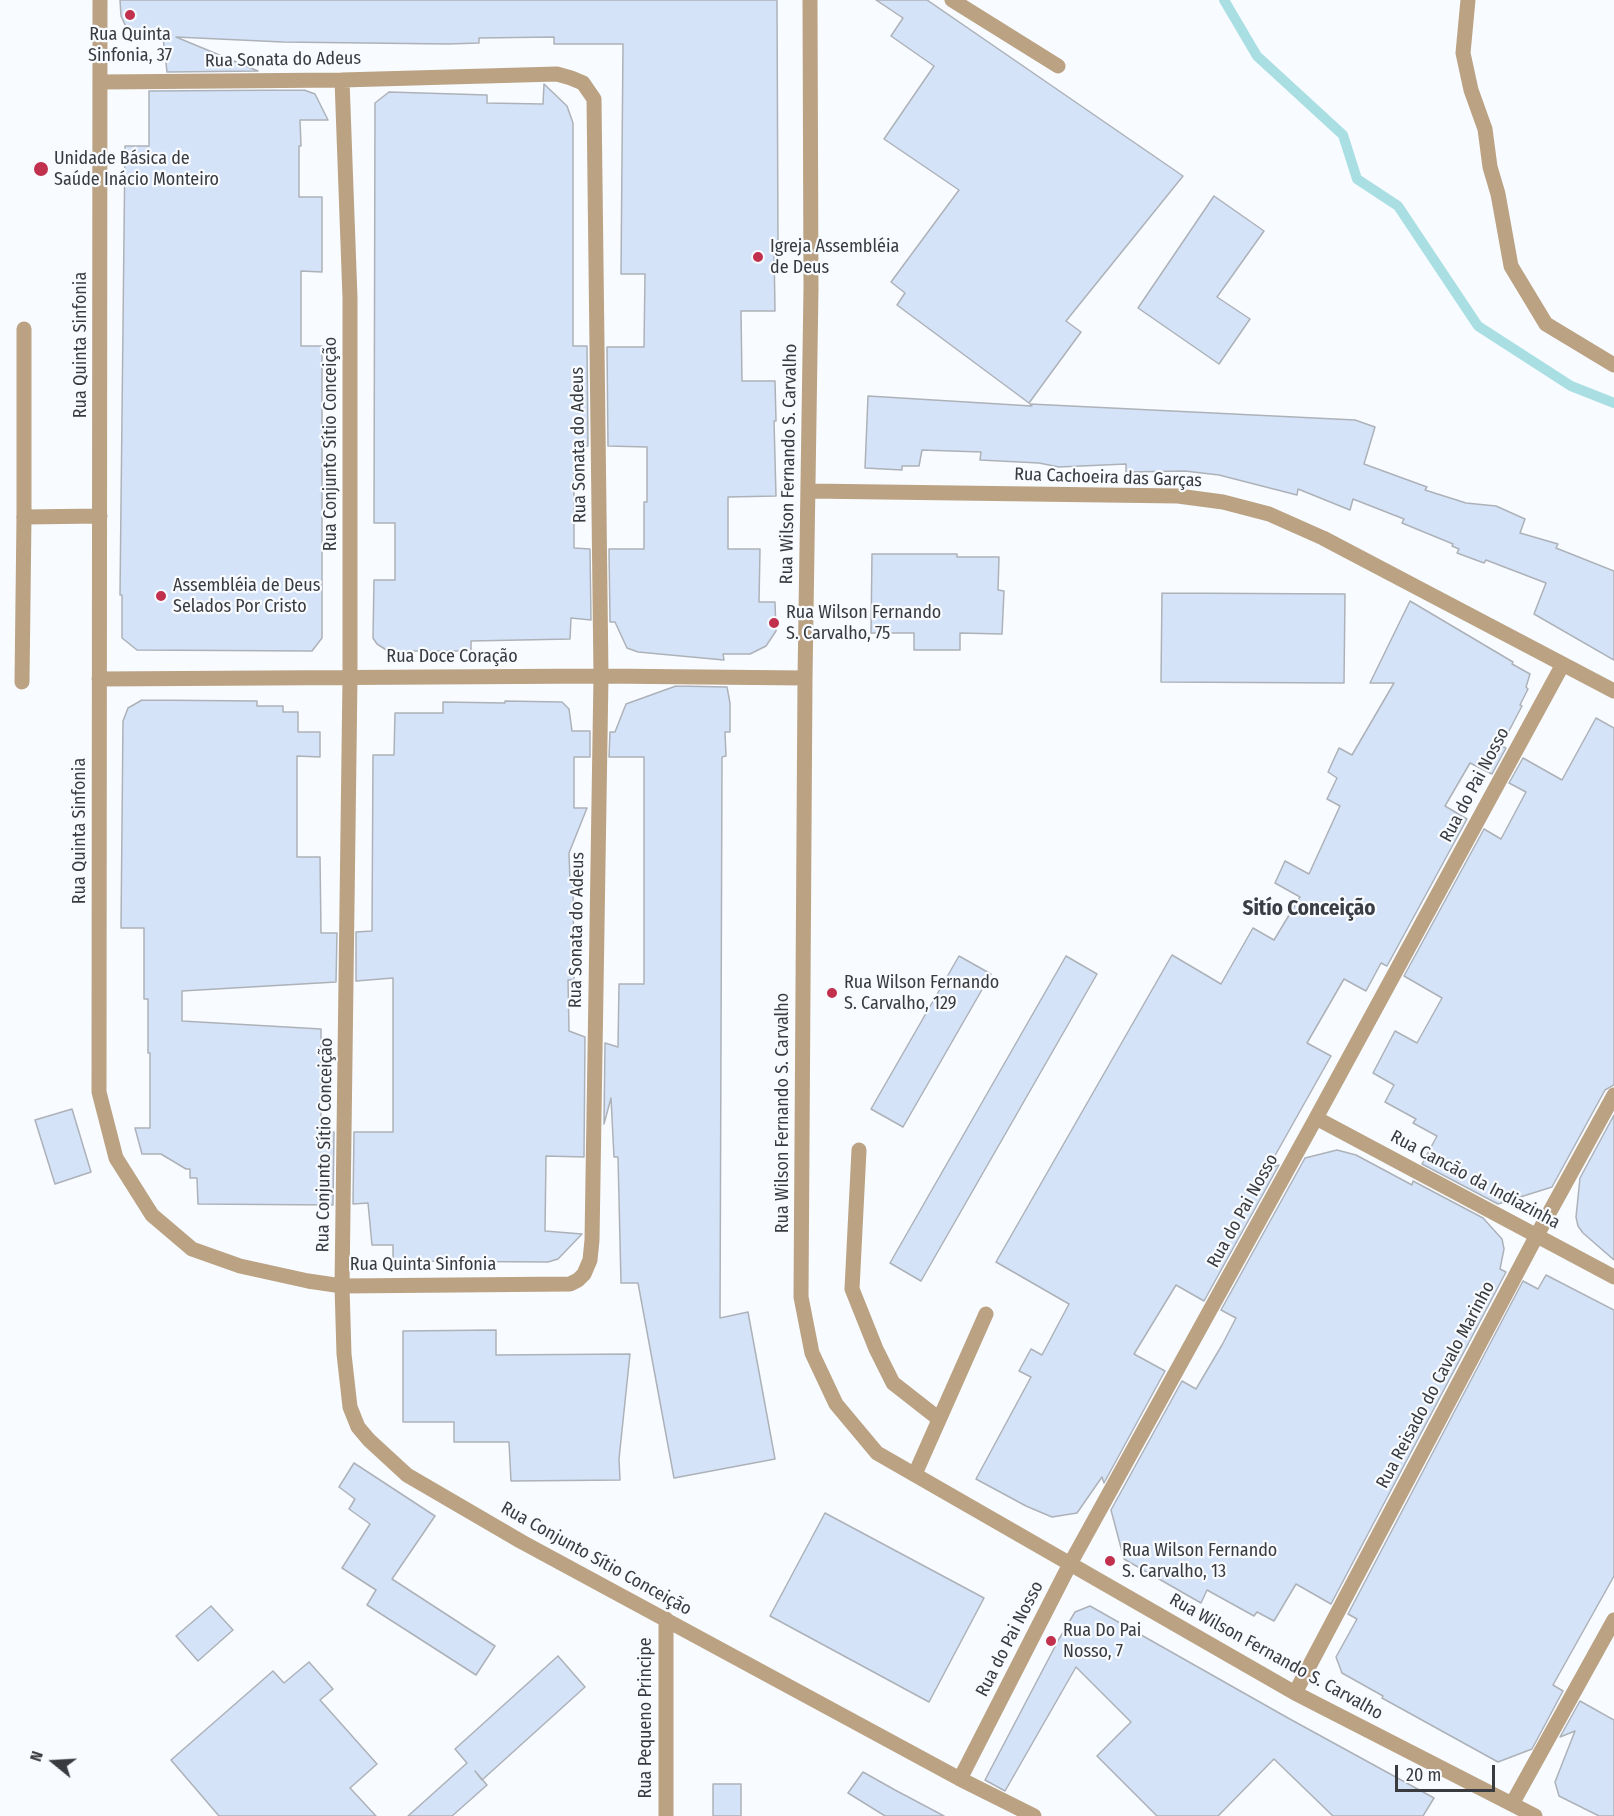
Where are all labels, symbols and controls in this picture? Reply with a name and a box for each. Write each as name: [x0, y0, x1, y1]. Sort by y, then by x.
marker: Rua Quinta Sinfonia, 37: [123, 8, 137, 22]
place label: Rua Quinta Sinfonia, 37: [88, 24, 172, 66]
street label: Rua Sonata do Adeus: [205, 48, 361, 72]
place label: Unidade Básica de Saúde Inácio Monteiro: [54, 148, 219, 190]
marker: Unidade Básica de Saúde Inácio Monteiro: [32, 160, 50, 178]
place label: Igreja Assembléia de Deus: [770, 236, 899, 278]
marker: Igreja Assembléia de Deus: [751, 250, 765, 264]
street label: Rua Quinta Sinfonia: [70, 272, 92, 418]
street label: Rua Conjunto Sítio Conceição: [320, 337, 342, 551]
street label: Rua Wilson Fernando S. Carvalho: [776, 344, 802, 584]
street label: Rua Sonata do Adeus: [567, 367, 591, 523]
street label: Rua Cachoeira das Garças: [1014, 464, 1202, 492]
place label: Assembléia de Deus Selados Por Cristo: [173, 575, 320, 618]
marker: Assembléia de Deus Selados Por Cristo: [154, 589, 168, 603]
place label: Rua Wilson Fernando S. Carvalho, 75: [786, 602, 941, 644]
marker: Rua Wilson Fernando S. Carvalho, 75: [767, 616, 781, 630]
street label: Rua Doce Coração: [386, 646, 518, 668]
street label: Rua do Pai Nosso: [1436, 724, 1514, 846]
street label: Rua Quinta Sinfonia: [69, 758, 91, 904]
street label: Rua Sonata do Adeus: [565, 852, 589, 1008]
district label: Sitío Conceição: [1243, 896, 1375, 922]
place label: Rua Wilson Fernando S. Carvalho, 129: [844, 972, 999, 1014]
marker: Rua Wilson Fernando S. Carvalho, 129: [825, 986, 839, 1000]
street label: Rua Wilson Fernando S. Carvalho: [772, 993, 794, 1233]
street label: Rua Conjunto Sítio Conceição: [312, 1037, 338, 1253]
street label: Rua Cancão da Indiazinha: [1387, 1126, 1563, 1234]
street label: Rua do Pai Nosso: [1203, 1150, 1283, 1272]
street label: Rua Quinta Sinfonia: [350, 1254, 496, 1276]
street label: Rua Reisado do Cavalo Marinho: [1372, 1278, 1500, 1492]
street label: Rua Conjunto Sítio Conceição: [497, 1498, 695, 1620]
place label: Rua Wilson Fernando S. Carvalho, 13: [1122, 1540, 1277, 1582]
marker: Rua Wilson Fernando S. Carvalho, 13: [1103, 1554, 1117, 1568]
street label: Rua do Pai Nosso: [972, 1578, 1048, 1700]
street label: Rua Wilson Fernando S. Carvalho: [1166, 1589, 1386, 1725]
place label: Rua Do Pai Nosso, 7: [1063, 1620, 1141, 1662]
marker: Rua Do Pai Nosso, 7: [1044, 1634, 1058, 1648]
street label: Rua Pequeno Principe: [635, 1637, 657, 1799]
north arrow: [24, 1732, 84, 1792]
text: N: [26, 1749, 47, 1764]
scale bar: [1398, 1753, 1498, 1791]
text: 20 m: [1406, 1764, 1441, 1786]

